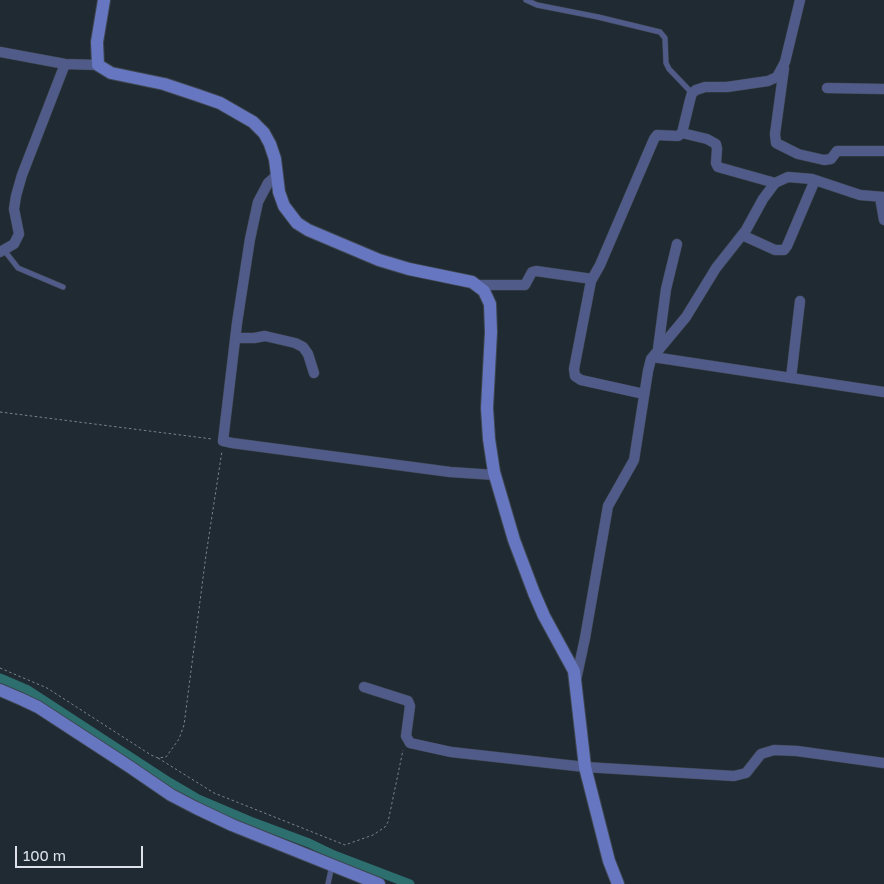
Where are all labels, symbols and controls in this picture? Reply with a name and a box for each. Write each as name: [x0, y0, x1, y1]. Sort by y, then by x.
scale bar: [18, 836, 145, 868]
text: 100 m: [23, 846, 66, 864]

